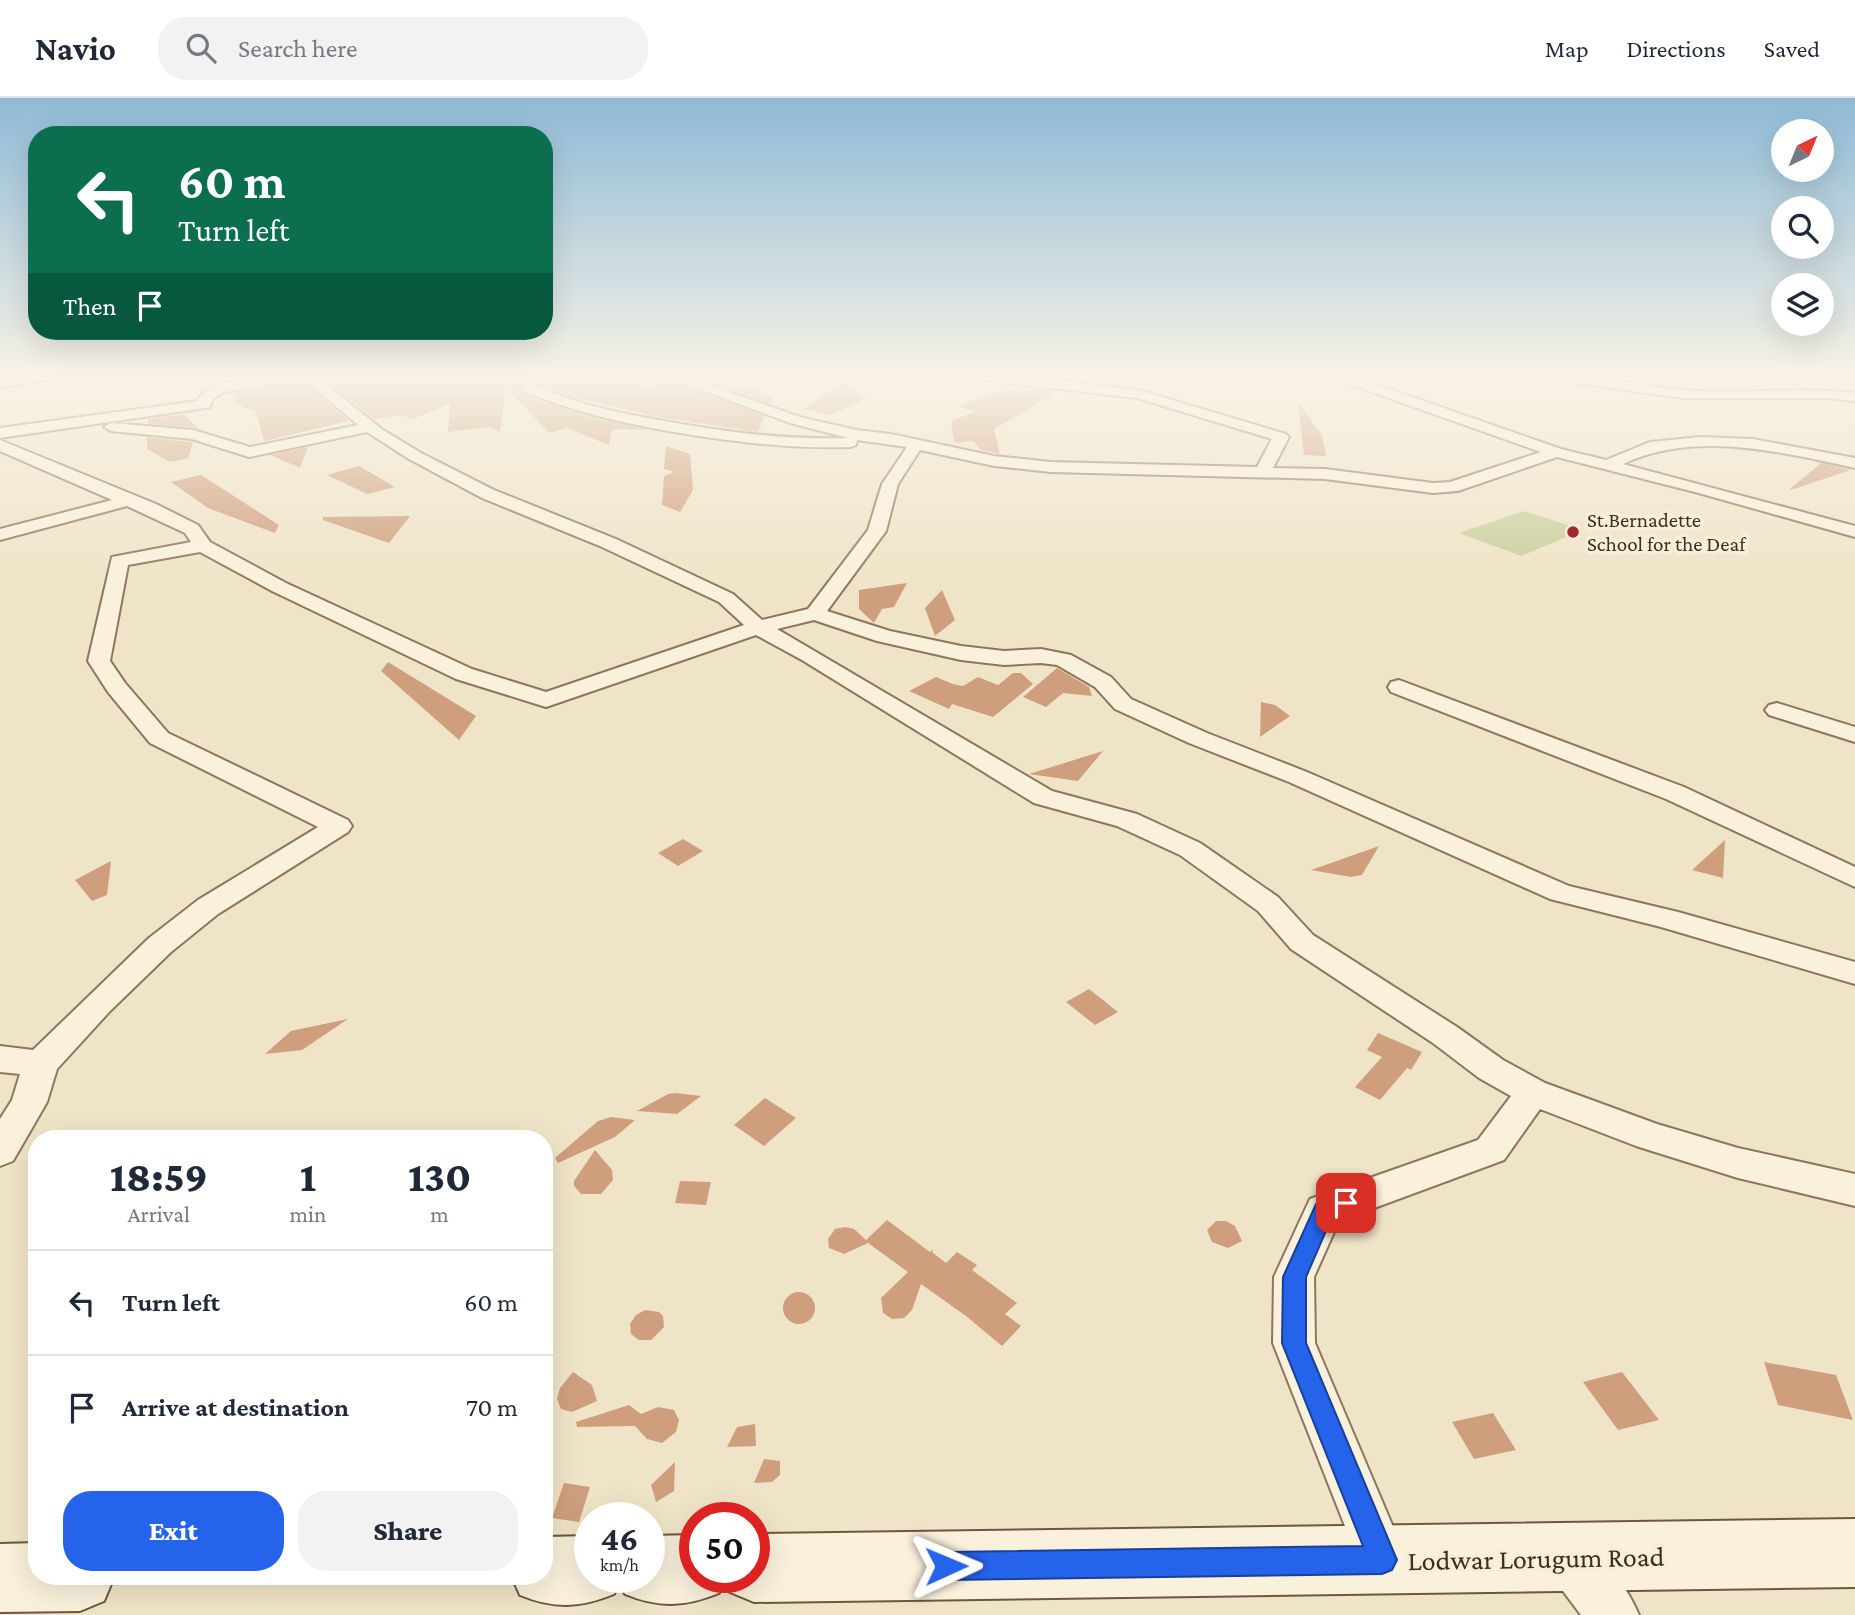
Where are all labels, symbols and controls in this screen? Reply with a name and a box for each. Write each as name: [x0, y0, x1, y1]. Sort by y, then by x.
search box: [158, 17, 648, 80]
icon: search: [182, 29, 220, 67]
text: Navio: [35, 30, 116, 67]
text: Search here: [238, 34, 357, 63]
text: Map: [1545, 35, 1589, 62]
text: Directions: [1627, 35, 1726, 62]
text: Saved: [1764, 35, 1820, 62]
north arrow: [1771, 119, 1834, 182]
map controls: [1771, 119, 1834, 336]
icon: left: [63, 154, 154, 245]
text: 60 m: [178, 154, 285, 209]
button: search: [1771, 196, 1834, 259]
text: Turn left: [178, 212, 289, 248]
button: layers: [1771, 273, 1834, 336]
icon: arrive: [131, 287, 169, 325]
text: Then: [63, 292, 117, 321]
place label: St.Bernadette School for the Deaf: [1587, 508, 1747, 556]
marker: St.Bernadette School for the Deaf: [1565, 524, 1581, 540]
text: 18:59: [110, 1153, 208, 1200]
text: 1: [300, 1153, 316, 1200]
text: 130: [408, 1153, 471, 1200]
pin: [1316, 1173, 1376, 1233]
icon: arrive: [1327, 1184, 1365, 1222]
text: Arrival: [127, 1201, 190, 1227]
text: min: [289, 1201, 326, 1227]
text: m: [430, 1201, 449, 1227]
icon: left: [63, 1284, 101, 1322]
text: Turn left: [122, 1288, 220, 1317]
text: 60 m: [464, 1288, 518, 1317]
icon: arrive: [63, 1389, 101, 1427]
text: Arrive at destination: [122, 1393, 349, 1422]
text: 70 m: [466, 1393, 518, 1422]
button: Exit: [63, 1491, 284, 1571]
button: Share: [298, 1491, 518, 1571]
speed limit sign: 50: [679, 1502, 770, 1593]
text: 46: [601, 1519, 638, 1558]
position arrow: [909, 1529, 983, 1603]
street label: Lodwar Lorugum Road: [1407, 1541, 1665, 1576]
text: km/h: [600, 1555, 639, 1575]

